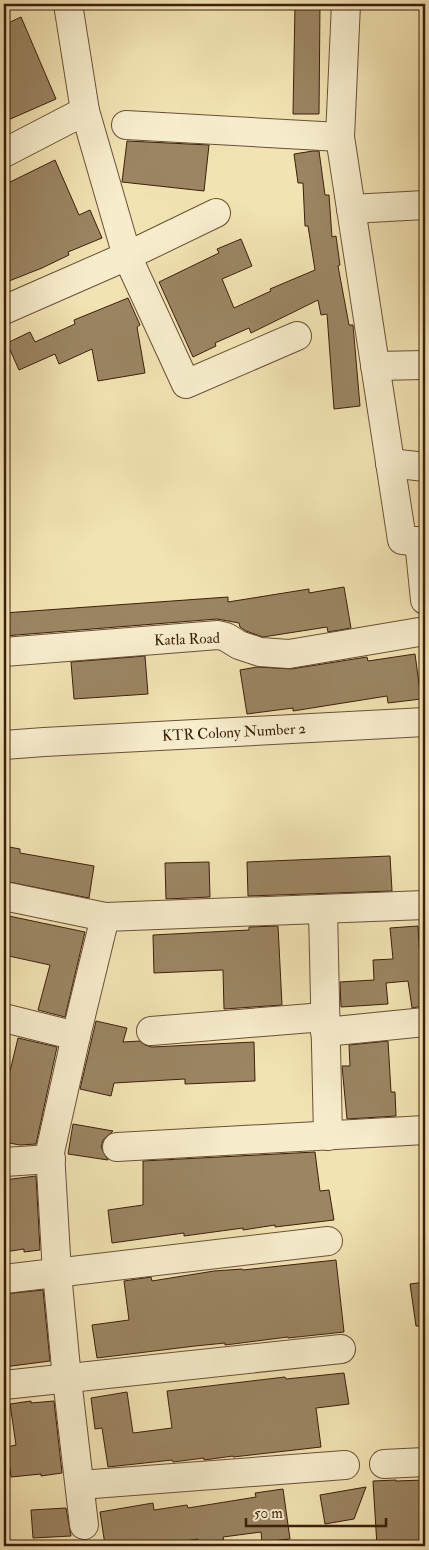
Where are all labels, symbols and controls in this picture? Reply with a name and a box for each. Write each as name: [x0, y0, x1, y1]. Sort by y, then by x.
street label: Katla Road: [154, 629, 221, 650]
street label: KTR Colony Number 2: [162, 719, 307, 746]
scale bar: [246, 1495, 386, 1527]
text: 50 m: [254, 1504, 283, 1523]

